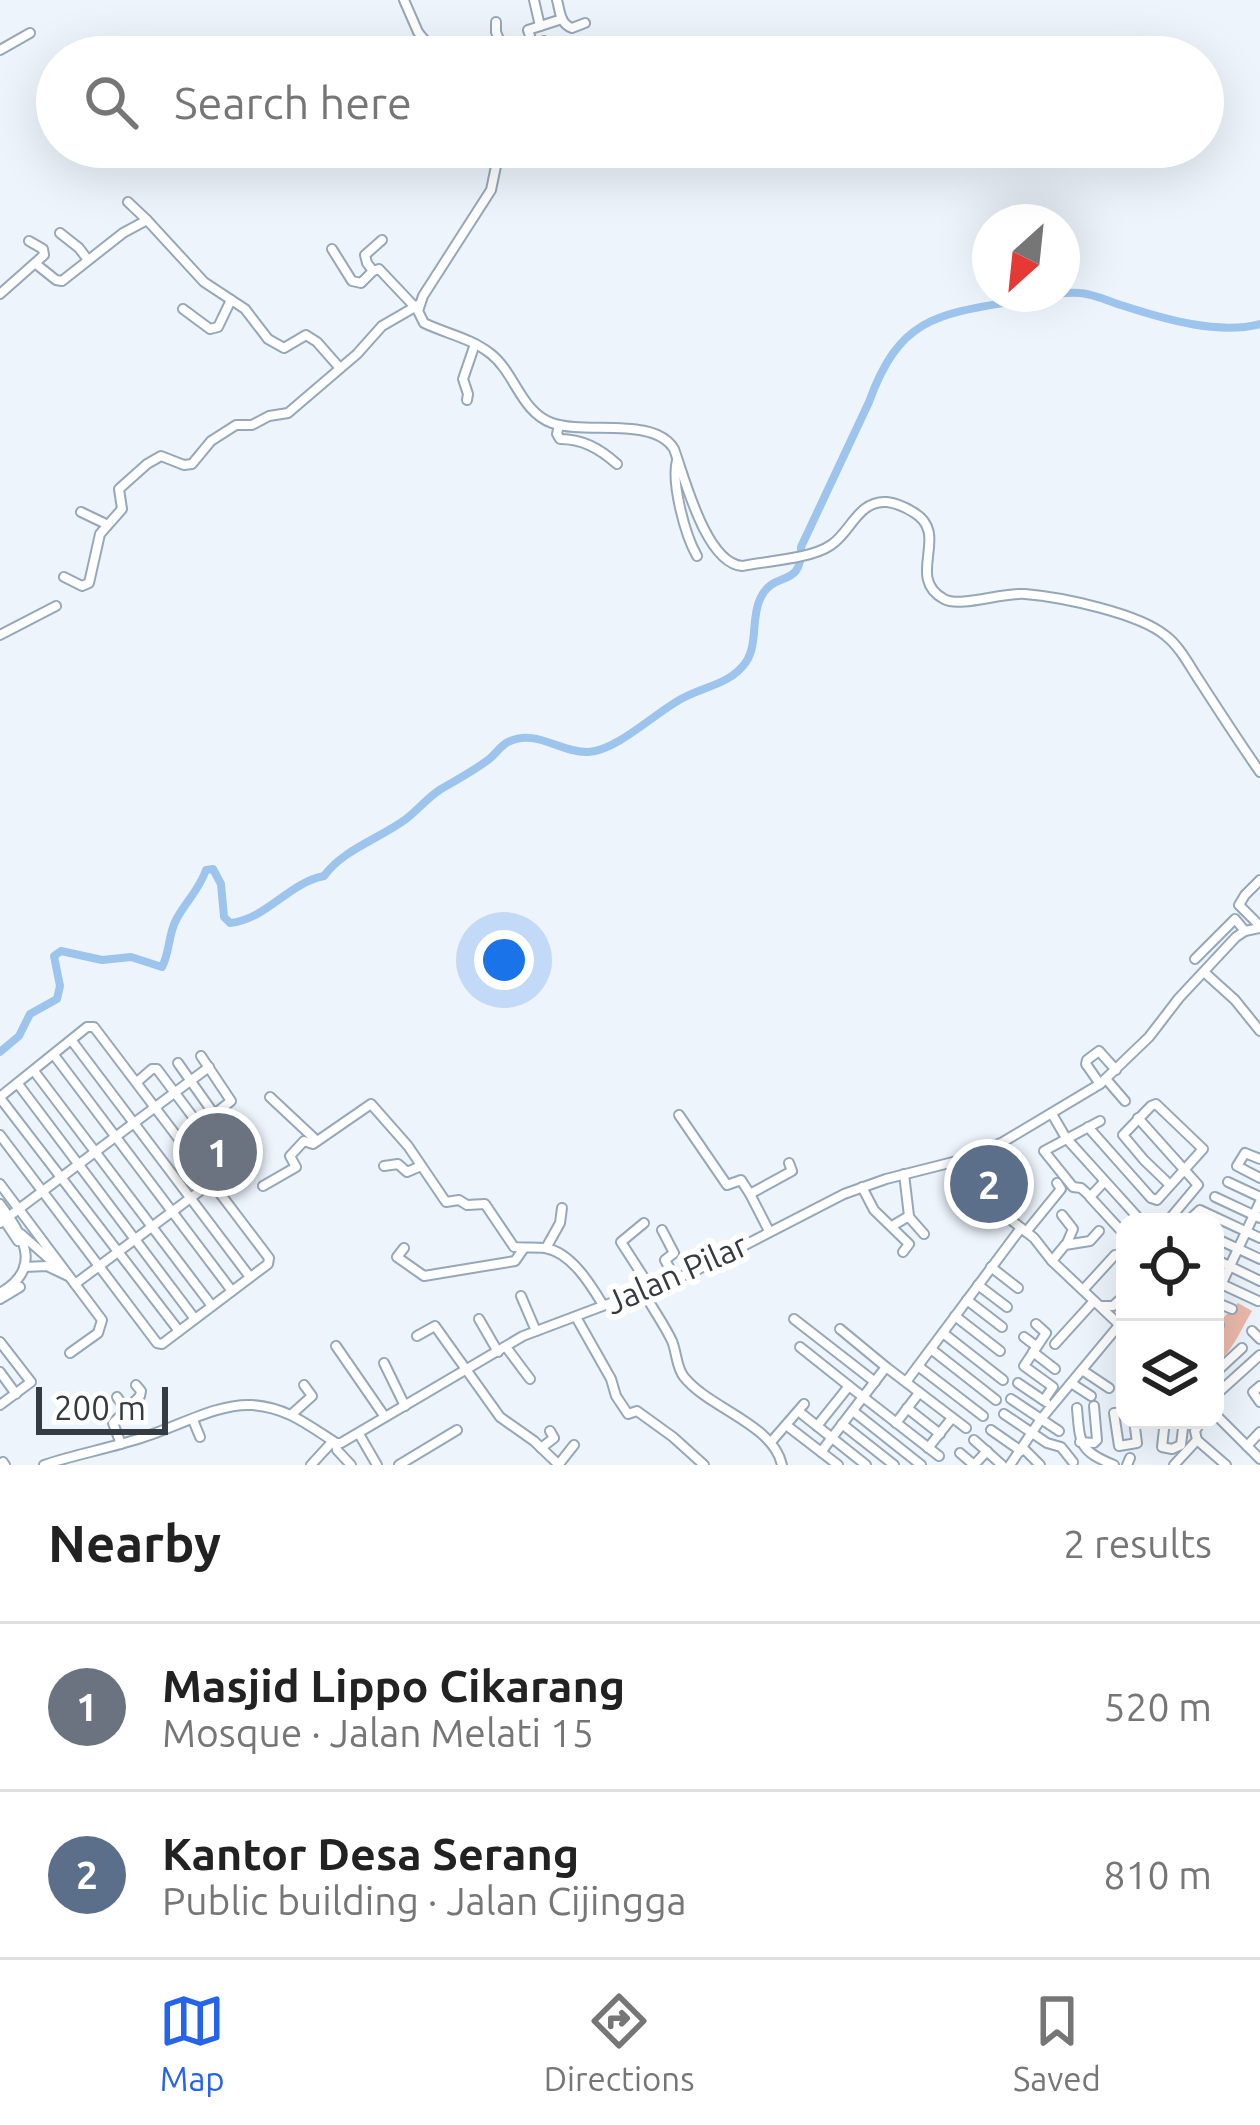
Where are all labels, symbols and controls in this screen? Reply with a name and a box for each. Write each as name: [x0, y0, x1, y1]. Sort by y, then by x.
search box: [36, 36, 1224, 168]
icon: search: [78, 69, 144, 135]
text: Search here: [174, 77, 412, 128]
north arrow: [972, 204, 1080, 312]
your location: [474, 930, 534, 990]
pin: 1: [179, 1107, 257, 1197]
pin: 2: [950, 1139, 1028, 1229]
map controls: [1116, 1213, 1224, 1429]
button: locate: [1116, 1213, 1224, 1321]
street label: Jalan Pilar: [599, 1225, 753, 1321]
button: layers: [1116, 1321, 1224, 1429]
scale bar: [36, 1381, 168, 1434]
text: 200 m: [54, 1389, 146, 1426]
text: Nearby: [48, 1514, 221, 1572]
text: 2 results: [1063, 1522, 1212, 1565]
text: Masjid Lippo Cikarang: [162, 1660, 625, 1711]
text: 1: [76, 1685, 98, 1728]
text: 520 m: [1103, 1685, 1212, 1728]
text: Mosque · Jalan Melati 15: [162, 1711, 594, 1754]
text: Kantor Desa Serang: [162, 1828, 579, 1879]
text: 2: [76, 1853, 98, 1896]
text: 810 m: [1103, 1853, 1212, 1896]
text: Public building · Jalan Cijingga: [162, 1879, 687, 1922]
tab: Map: [159, 1988, 225, 2097]
tab: Directions: [544, 1988, 694, 2097]
tab: Saved: [1013, 1988, 1101, 2097]

